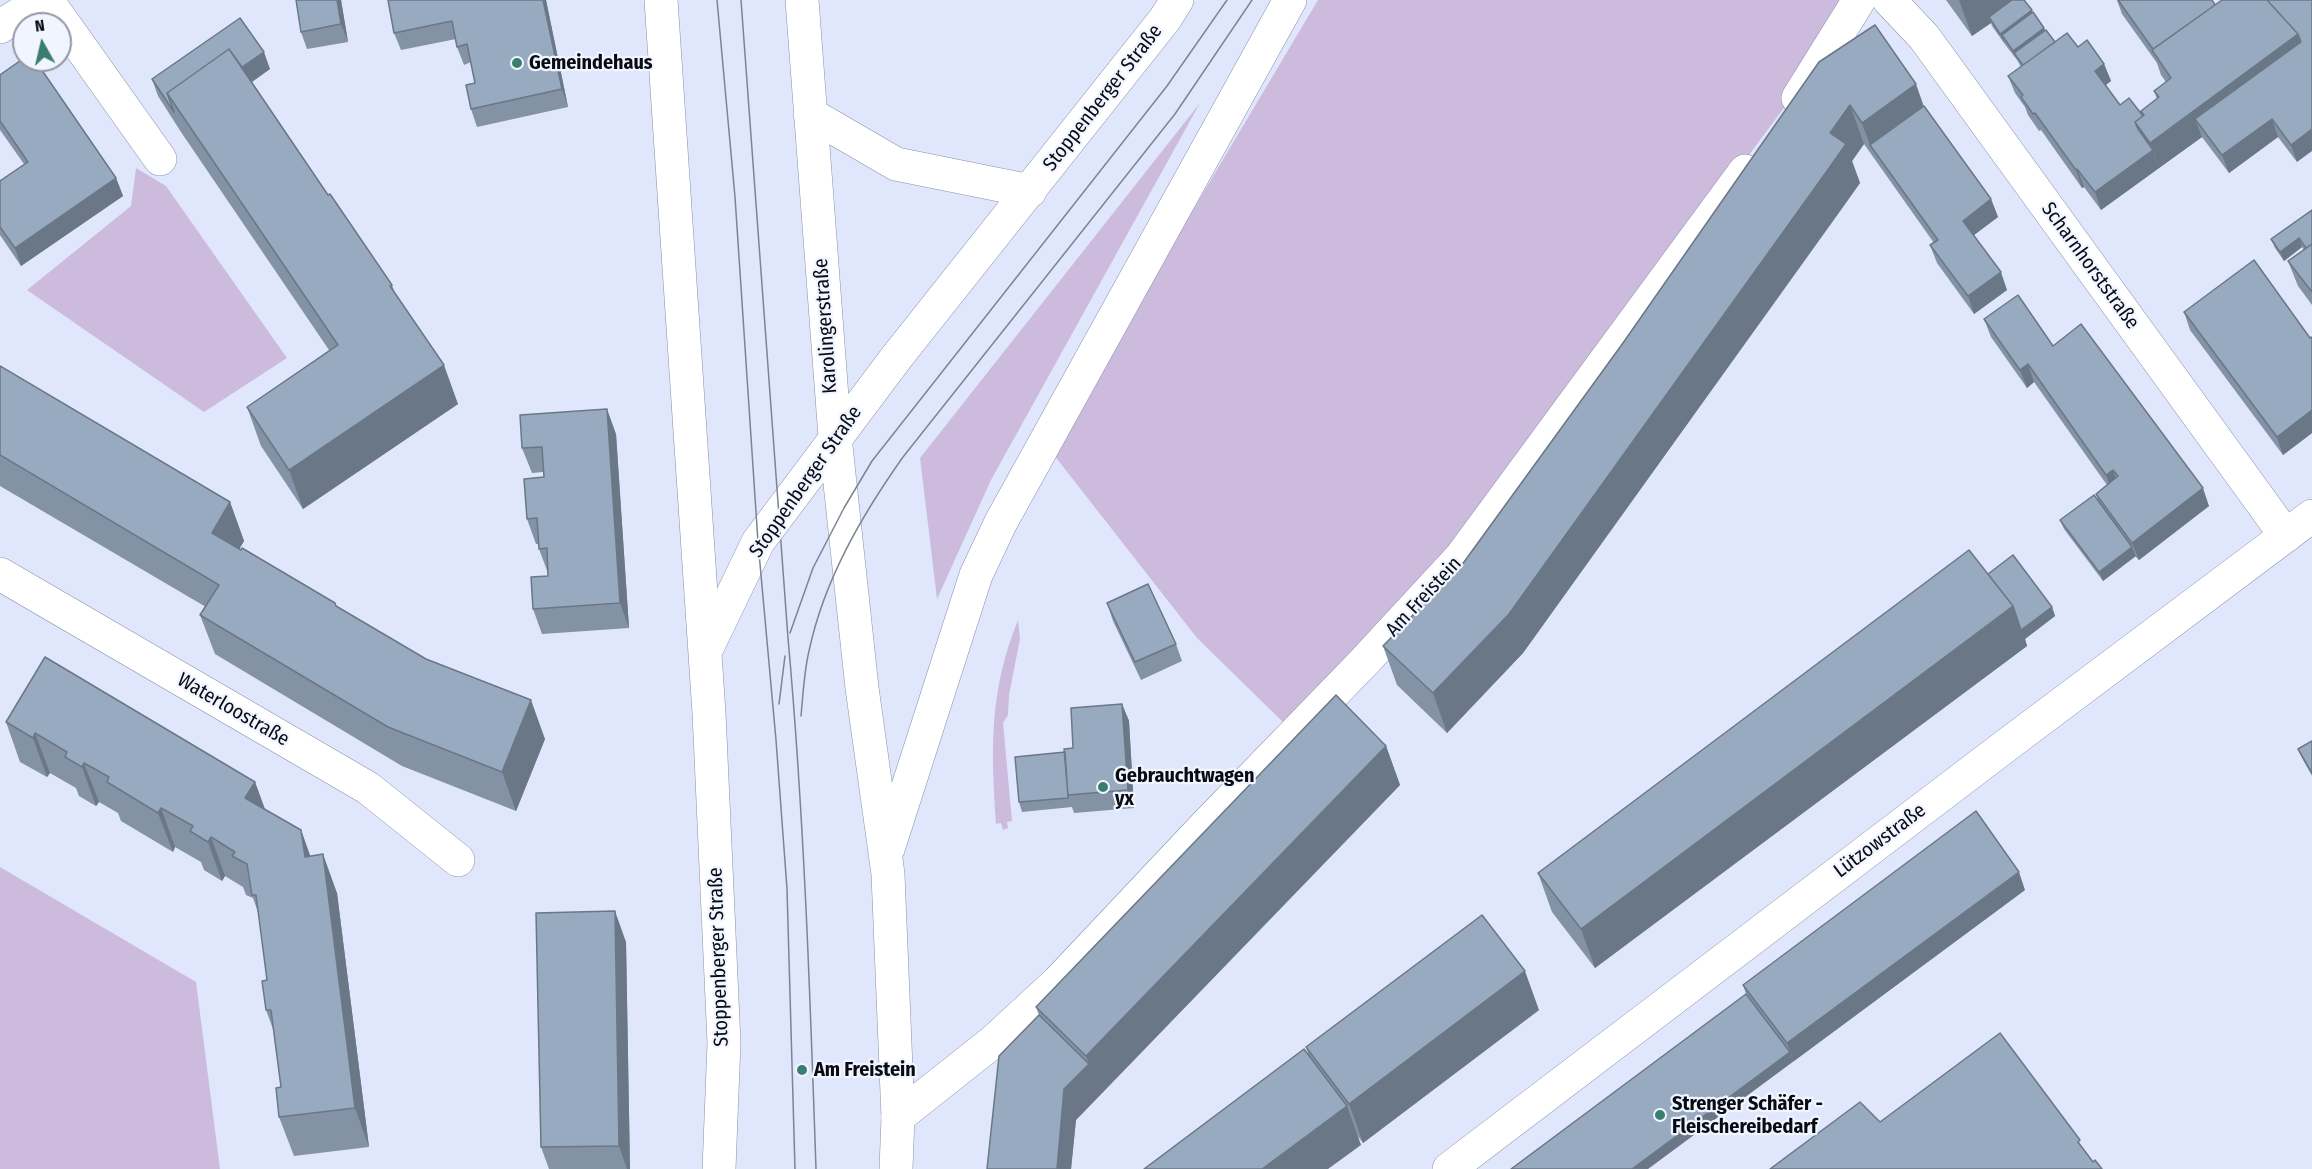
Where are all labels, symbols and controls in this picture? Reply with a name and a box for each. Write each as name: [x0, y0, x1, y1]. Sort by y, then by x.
north arrow: [12, 12, 72, 72]
text: N: [34, 16, 46, 36]
street label: Stoppenberger Straße: [1038, 20, 1168, 176]
place label: Gemeindehaus: [529, 51, 653, 75]
marker: Gemeindehaus: [510, 56, 524, 70]
street label: Scharnhorststraße: [2036, 198, 2144, 334]
street label: Karolingerstraße: [809, 258, 843, 394]
street label: Stoppenberger Straße: [745, 402, 867, 562]
street label: Am Freistein: [1381, 552, 1467, 642]
street label: Waterloostraße: [173, 668, 293, 752]
place label: Gebrauchtwagen yx: [1115, 764, 1254, 811]
marker: Gebrauchtwagen yx: [1096, 780, 1110, 794]
street label: Lützowstraße: [1829, 799, 1931, 883]
street label: Stoppenberger Straße: [704, 867, 734, 1047]
place label: Am Freistein: [814, 1058, 916, 1082]
marker: Am Freistein: [795, 1063, 809, 1077]
place label: Strenger Schäfer - Fleischereibedarf: [1672, 1092, 1823, 1139]
marker: Strenger Schäfer - Fleischereibedarf: [1653, 1108, 1667, 1122]

